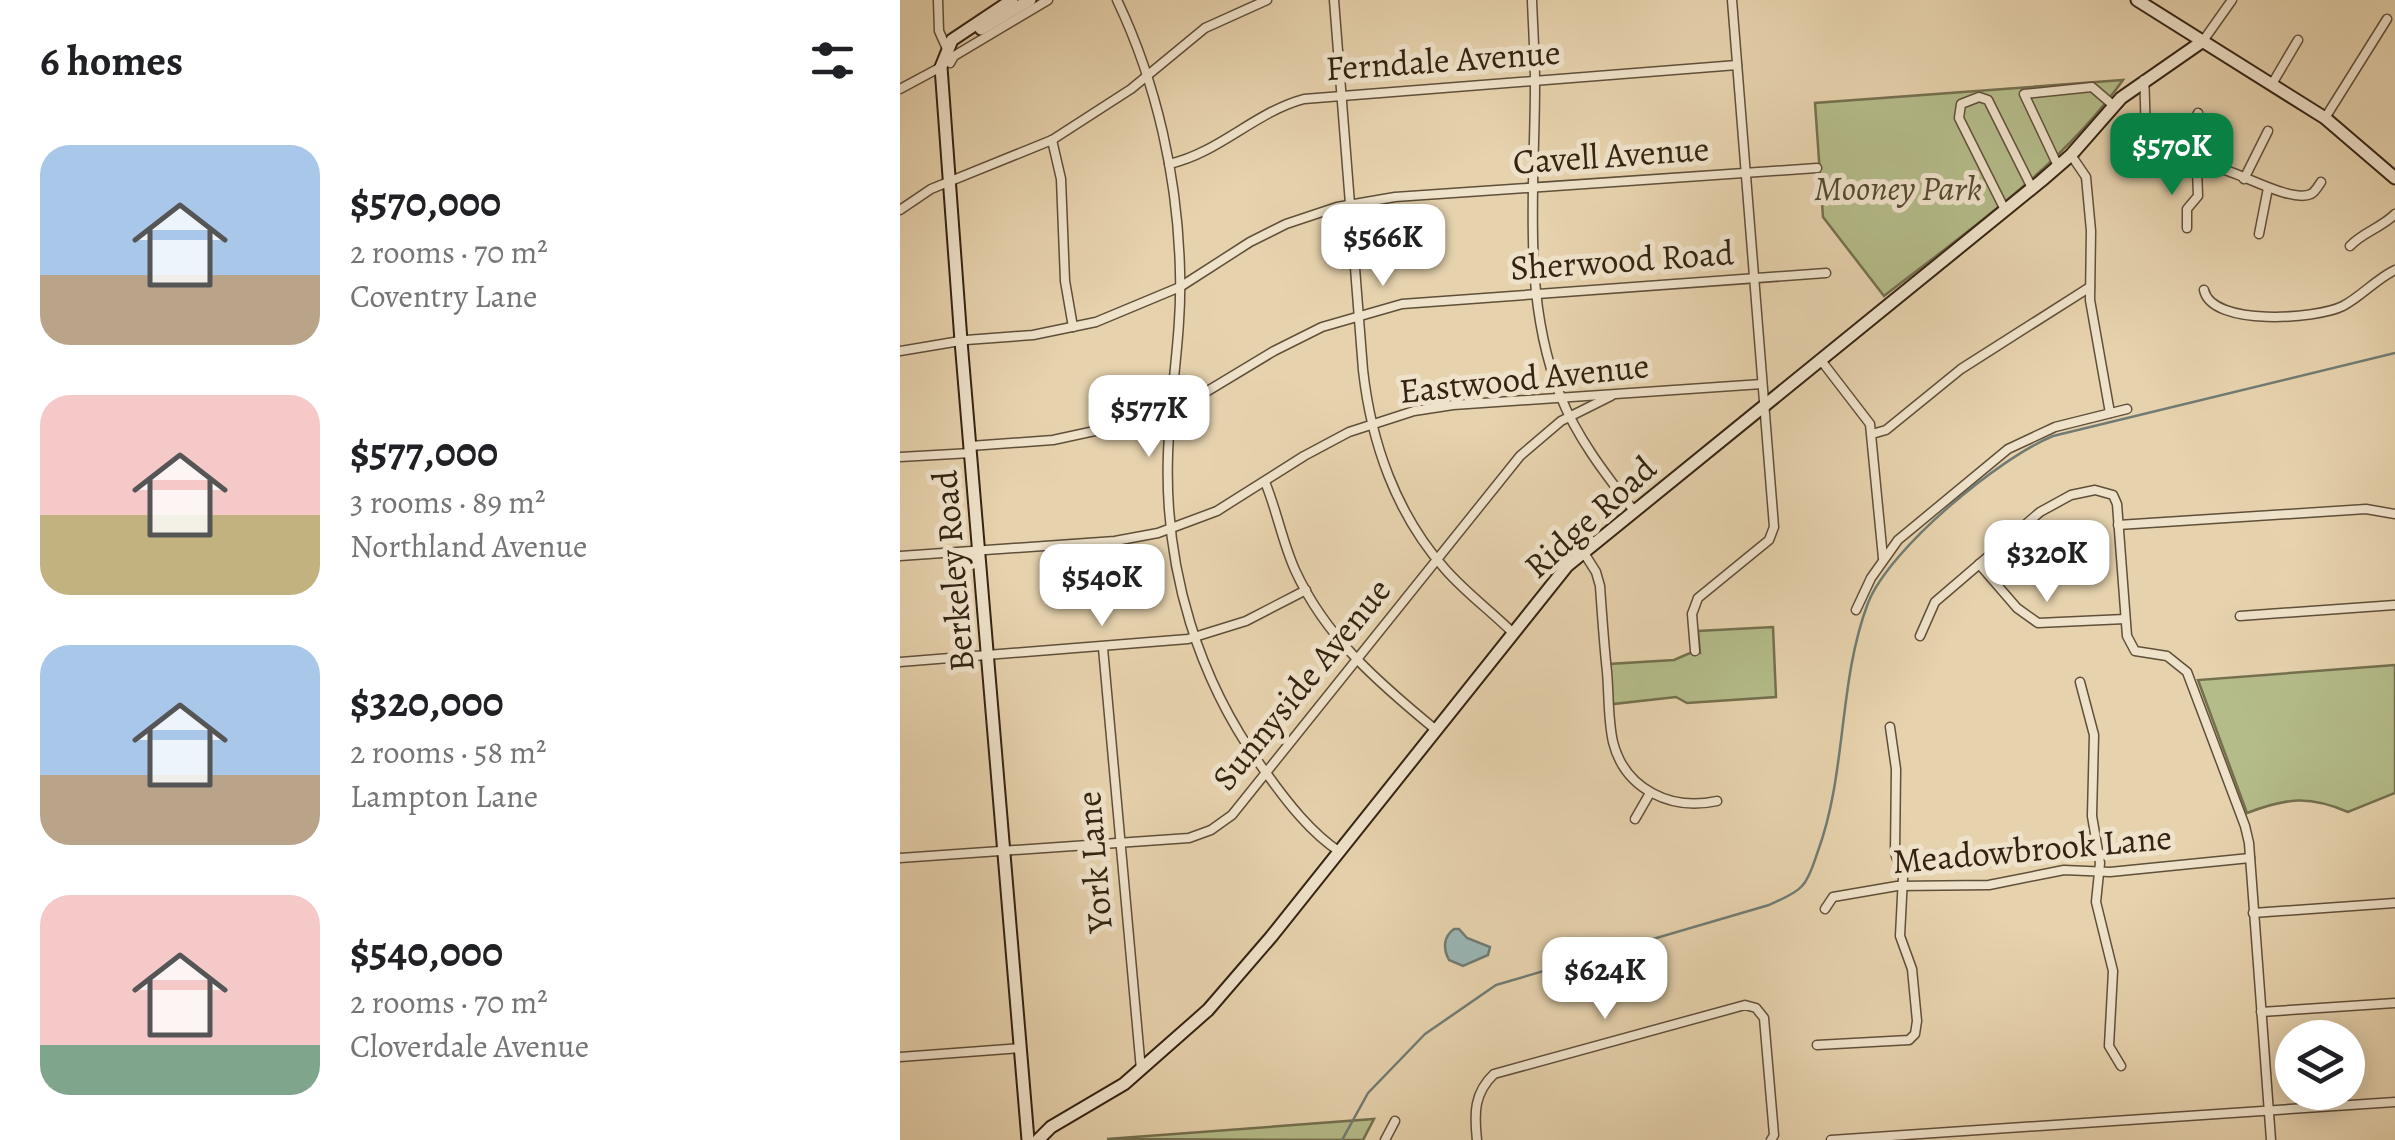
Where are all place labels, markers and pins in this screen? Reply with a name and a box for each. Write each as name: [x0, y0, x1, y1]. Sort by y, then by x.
pin: $570K: [2102, 113, 2242, 198]
pin: $566K: [1313, 204, 1453, 289]
pin: $577K: [1079, 375, 1219, 460]
pin: $320K: [1977, 520, 2117, 605]
pin: $540K: [1032, 544, 1172, 629]
pin: $624K: [1535, 937, 1675, 1022]

